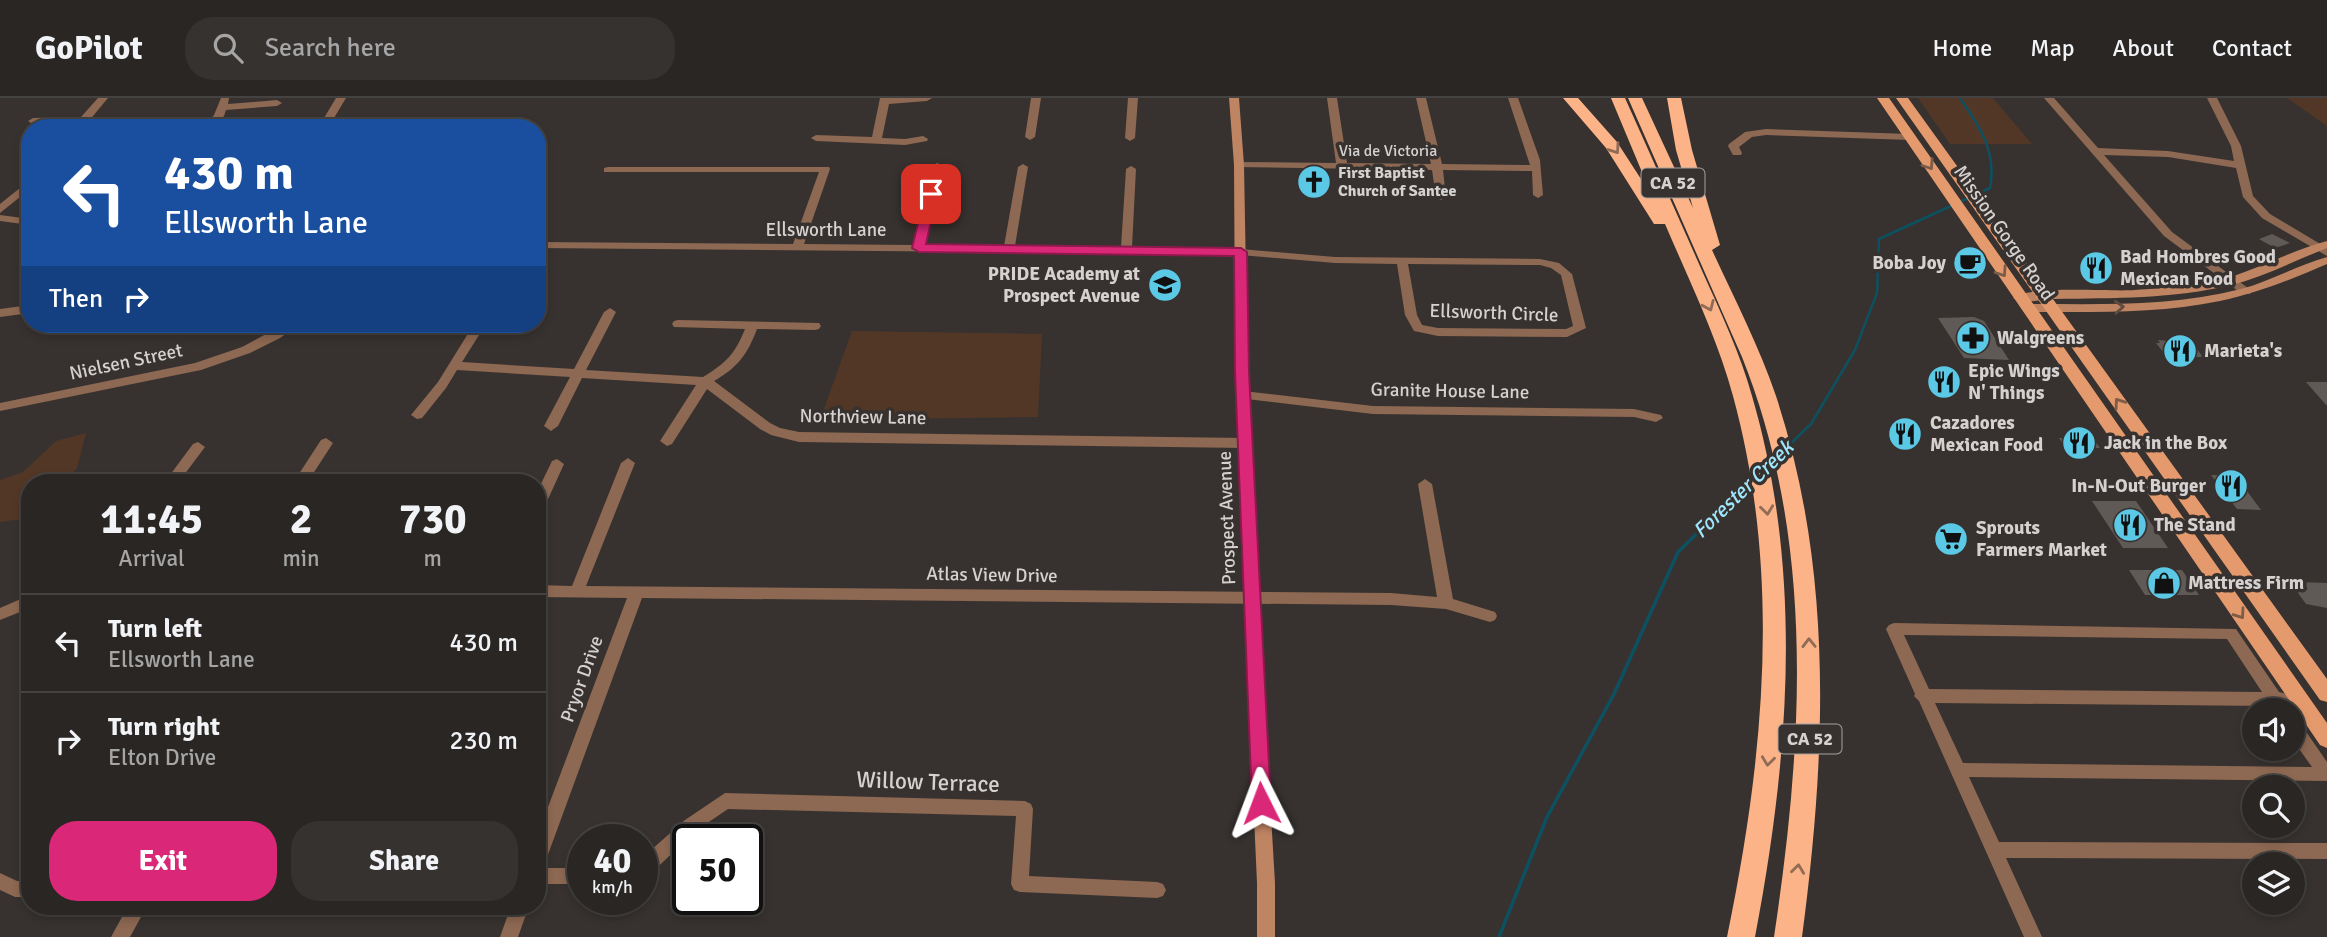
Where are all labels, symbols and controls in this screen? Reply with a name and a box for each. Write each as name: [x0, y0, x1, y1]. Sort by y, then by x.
search box: [185, 17, 675, 80]
text: GoPilot: [35, 28, 143, 69]
icon: search: [209, 29, 247, 67]
text: Search here: [265, 32, 396, 64]
text: Home: [1932, 33, 1992, 63]
text: Map: [2030, 33, 2075, 63]
text: About: [2113, 33, 2174, 63]
text: Contact: [2212, 33, 2292, 63]
street label: Via de Victoria: [1339, 141, 1437, 161]
one-way arrow: [1607, 141, 1619, 154]
text: 430 m: [164, 143, 294, 203]
icon: left: [49, 147, 140, 238]
one-way arrow: [1921, 157, 1933, 170]
street label: Mission Gorge Road: [1948, 161, 2060, 305]
church icon: First Baptist Church of Santee: [1295, 163, 1333, 201]
place label: First Baptist Church of Santee: [1338, 163, 1456, 201]
pin: [901, 164, 961, 224]
road number: CA 52: [1642, 168, 1704, 198]
icon: arrive: [912, 175, 950, 213]
text: Ellsworth Lane: [164, 203, 368, 242]
street label: Ellsworth Lane: [765, 218, 887, 242]
cafe icon: Boba Joy: [1951, 244, 1989, 282]
place label: Bad Hombres Good Mexican Food: [2120, 245, 2276, 291]
restaurant icon: Bad Hombres Good Mexican Food: [2077, 249, 2115, 287]
place label: Boba Joy: [1872, 251, 1947, 275]
place label: PRIDE Academy at Prospect Avenue: [988, 262, 1140, 308]
one-way arrow: [1993, 264, 2006, 277]
school or university icon: PRIDE Academy at Prospect Avenue: [1146, 266, 1184, 304]
icon: right: [117, 280, 155, 318]
text: Then: [49, 283, 103, 315]
street label: Ellsworth Circle: [1429, 299, 1559, 327]
one-way arrow: [1701, 299, 1715, 311]
one-way arrow: [2113, 300, 2124, 315]
pharmacy icon: Walgreens: [1954, 319, 1992, 357]
place label: Walgreens: [1997, 326, 2084, 350]
restaurant icon: Marieta's: [2161, 332, 2199, 370]
street label: Nielsen Street: [67, 338, 185, 386]
place label: Marieta's: [2204, 339, 2282, 363]
place label: Epic Wings N' Things: [1968, 359, 2060, 405]
restaurant icon: Epic Wings N' Things: [1925, 363, 1963, 401]
street label: Granite House Lane: [1370, 378, 1530, 404]
one-way arrow: [2115, 398, 2127, 411]
street label: Northview Lane: [799, 404, 927, 430]
place label: Cazadores Mexican Food: [1930, 411, 2043, 457]
restaurant icon: Cazadores Mexican Food: [1886, 415, 1924, 453]
restaurant icon: Jack in the Box: [2060, 424, 2098, 462]
place label: Jack in the Box: [2104, 431, 2228, 455]
water label: Forester Creek: [1687, 433, 1801, 543]
street label: Prospect Avenue: [1213, 451, 1241, 585]
restaurant icon: In-N-Out Burger: [2212, 467, 2250, 505]
place label: In-N-Out Burger: [2071, 474, 2206, 498]
text: 11:45: [100, 494, 203, 545]
text: 2: [290, 494, 312, 545]
text: 730: [399, 494, 467, 545]
one-way arrow: [1760, 504, 1775, 516]
restaurant icon: The Stand: [2111, 506, 2149, 544]
place label: The Stand: [2154, 513, 2236, 537]
place label: Sprouts Farmers Market: [1976, 516, 2107, 562]
supermarket icon: Sprouts Farmers Market: [1932, 520, 1970, 558]
text: Arrival: [119, 544, 185, 573]
text: min: [282, 544, 320, 573]
text: m: [424, 544, 442, 573]
street label: Atlas View Drive: [926, 562, 1058, 588]
shop icon: Mattress Firm: [2145, 564, 2183, 602]
place label: Mattress Firm: [2188, 571, 2304, 595]
one-way arrow: [2232, 606, 2244, 619]
text: Turn left: [108, 613, 202, 645]
icon: left: [49, 624, 87, 662]
text: 430 m: [449, 627, 518, 659]
street label: Pryor Drive: [555, 633, 609, 725]
one-way arrow: [1802, 637, 1817, 648]
text: Ellsworth Lane: [108, 645, 255, 674]
map controls: [2242, 698, 2305, 915]
button: sound: [2242, 698, 2305, 761]
text: Turn right: [108, 711, 220, 743]
icon: right: [49, 722, 87, 760]
road number: CA 52: [1778, 724, 1842, 754]
text: 230 m: [449, 725, 518, 757]
text: Elton Drive: [108, 743, 216, 772]
one-way arrow: [1760, 755, 1775, 767]
street label: Willow Terrace: [856, 765, 1000, 799]
position arrow: [1224, 766, 1298, 840]
button: search: [2242, 775, 2305, 838]
button: Exit: [49, 821, 277, 901]
button: Share: [291, 821, 518, 901]
speed limit sign: 50: [672, 824, 763, 915]
text: 40: [594, 839, 631, 882]
button: layers: [2242, 852, 2305, 915]
one-way arrow: [1791, 864, 1806, 875]
text: km/h: [592, 876, 633, 898]

